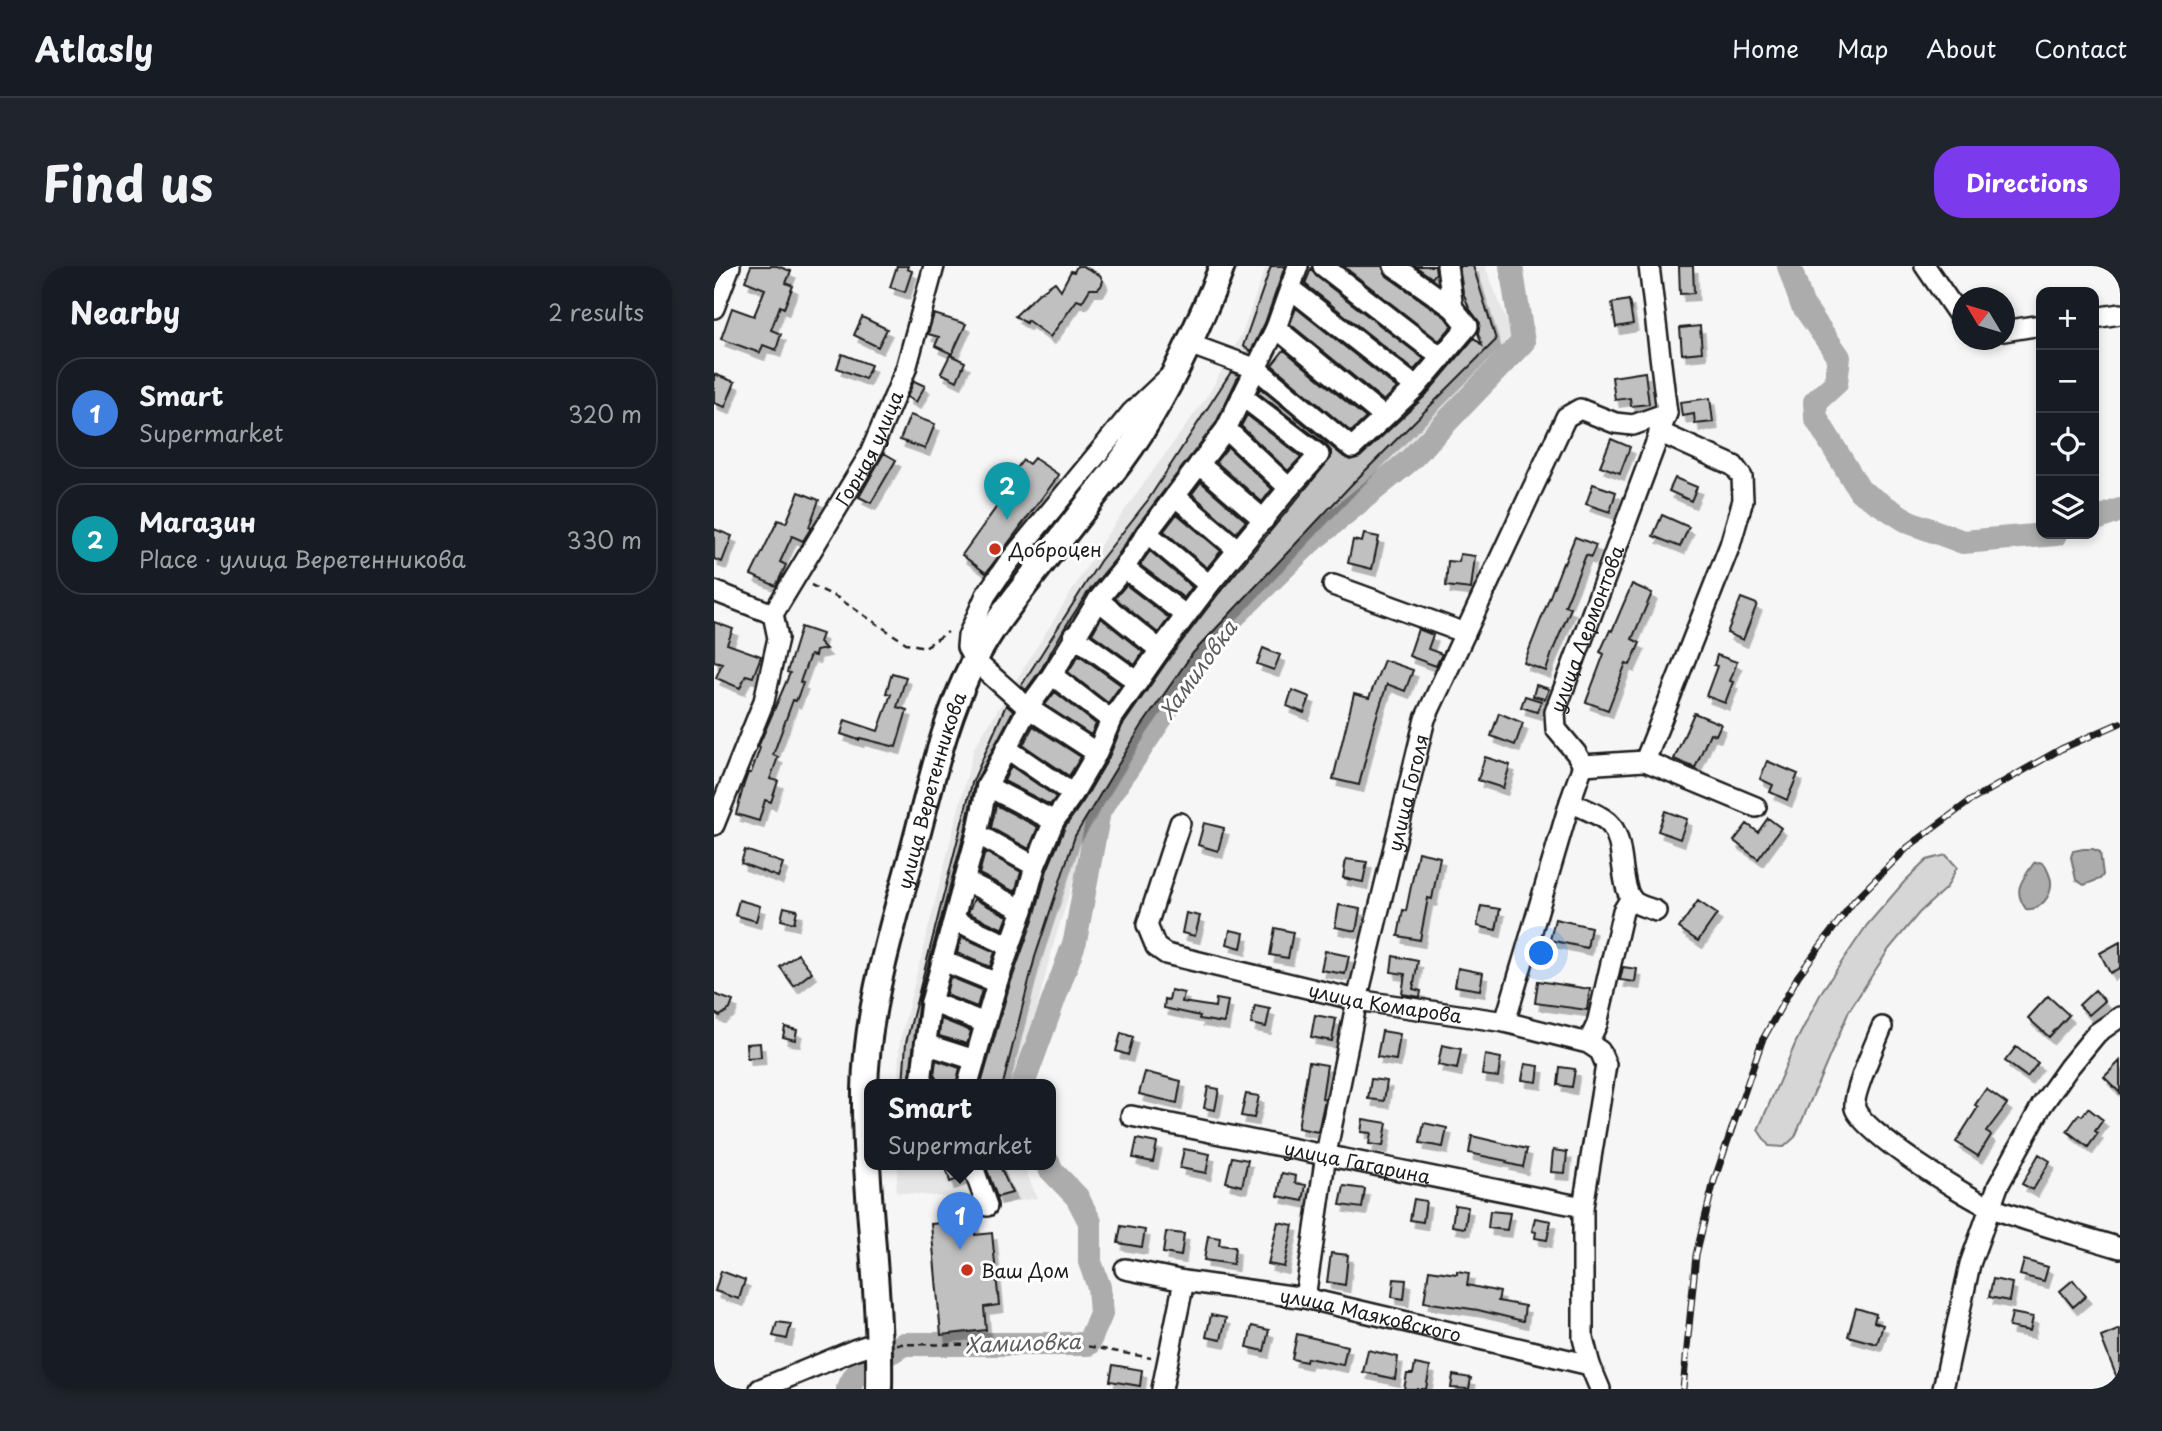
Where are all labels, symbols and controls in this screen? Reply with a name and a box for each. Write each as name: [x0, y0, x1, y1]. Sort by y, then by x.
text: Atlasly: [35, 23, 153, 73]
text: Home: [1732, 30, 1799, 66]
text: Map: [1837, 30, 1888, 66]
text: About: [1926, 30, 1996, 66]
text: Contact: [2034, 30, 2127, 66]
text: Find us: [42, 145, 213, 219]
button: Directions: [1934, 146, 2120, 218]
north arrow: [1952, 287, 2015, 350]
map controls: [2036, 287, 2099, 539]
button: +: [2036, 287, 2099, 350]
text: Nearby: [70, 289, 180, 334]
text: 2 results: [548, 294, 644, 329]
button: −: [2036, 350, 2099, 413]
text: Smart: [139, 376, 224, 415]
street label: Горная улица: [828, 386, 909, 511]
text: 1: [90, 396, 101, 431]
text: 320 m: [568, 396, 642, 431]
button: locate: [2036, 413, 2099, 476]
text: Supermarket: [139, 415, 283, 450]
pin: 2: [984, 462, 1030, 520]
button: layers: [2036, 476, 2099, 539]
text: Магазин: [139, 502, 256, 541]
text: 2: [87, 522, 103, 557]
text: 330 m: [566, 522, 642, 557]
place label: Доброцен: [1008, 535, 1102, 563]
text: Place · улица Веретенникова: [139, 541, 466, 576]
marker: Доброцен: [987, 541, 1003, 557]
street label: улица Лермонтова: [1542, 541, 1630, 716]
water label: Хамиловка: [1150, 612, 1244, 725]
street label: улица Веретенникова: [889, 687, 973, 892]
street label: улица Гоголя: [1380, 731, 1435, 854]
your location: [1524, 936, 1558, 970]
street label: улица Комарова: [1306, 975, 1464, 1029]
popup: [864, 1079, 1056, 1170]
text: Smart: [888, 1088, 972, 1127]
text: Supermarket: [888, 1127, 1032, 1162]
street label: улица Гагарина: [1282, 1133, 1433, 1190]
pin: 1: [937, 1192, 983, 1250]
place label: Ваш Дом: [981, 1256, 1069, 1284]
marker: Ваш Дом: [959, 1262, 975, 1278]
street label: улица Маяковского: [1278, 1281, 1464, 1348]
water label: Хамиловка: [965, 1324, 1082, 1360]

